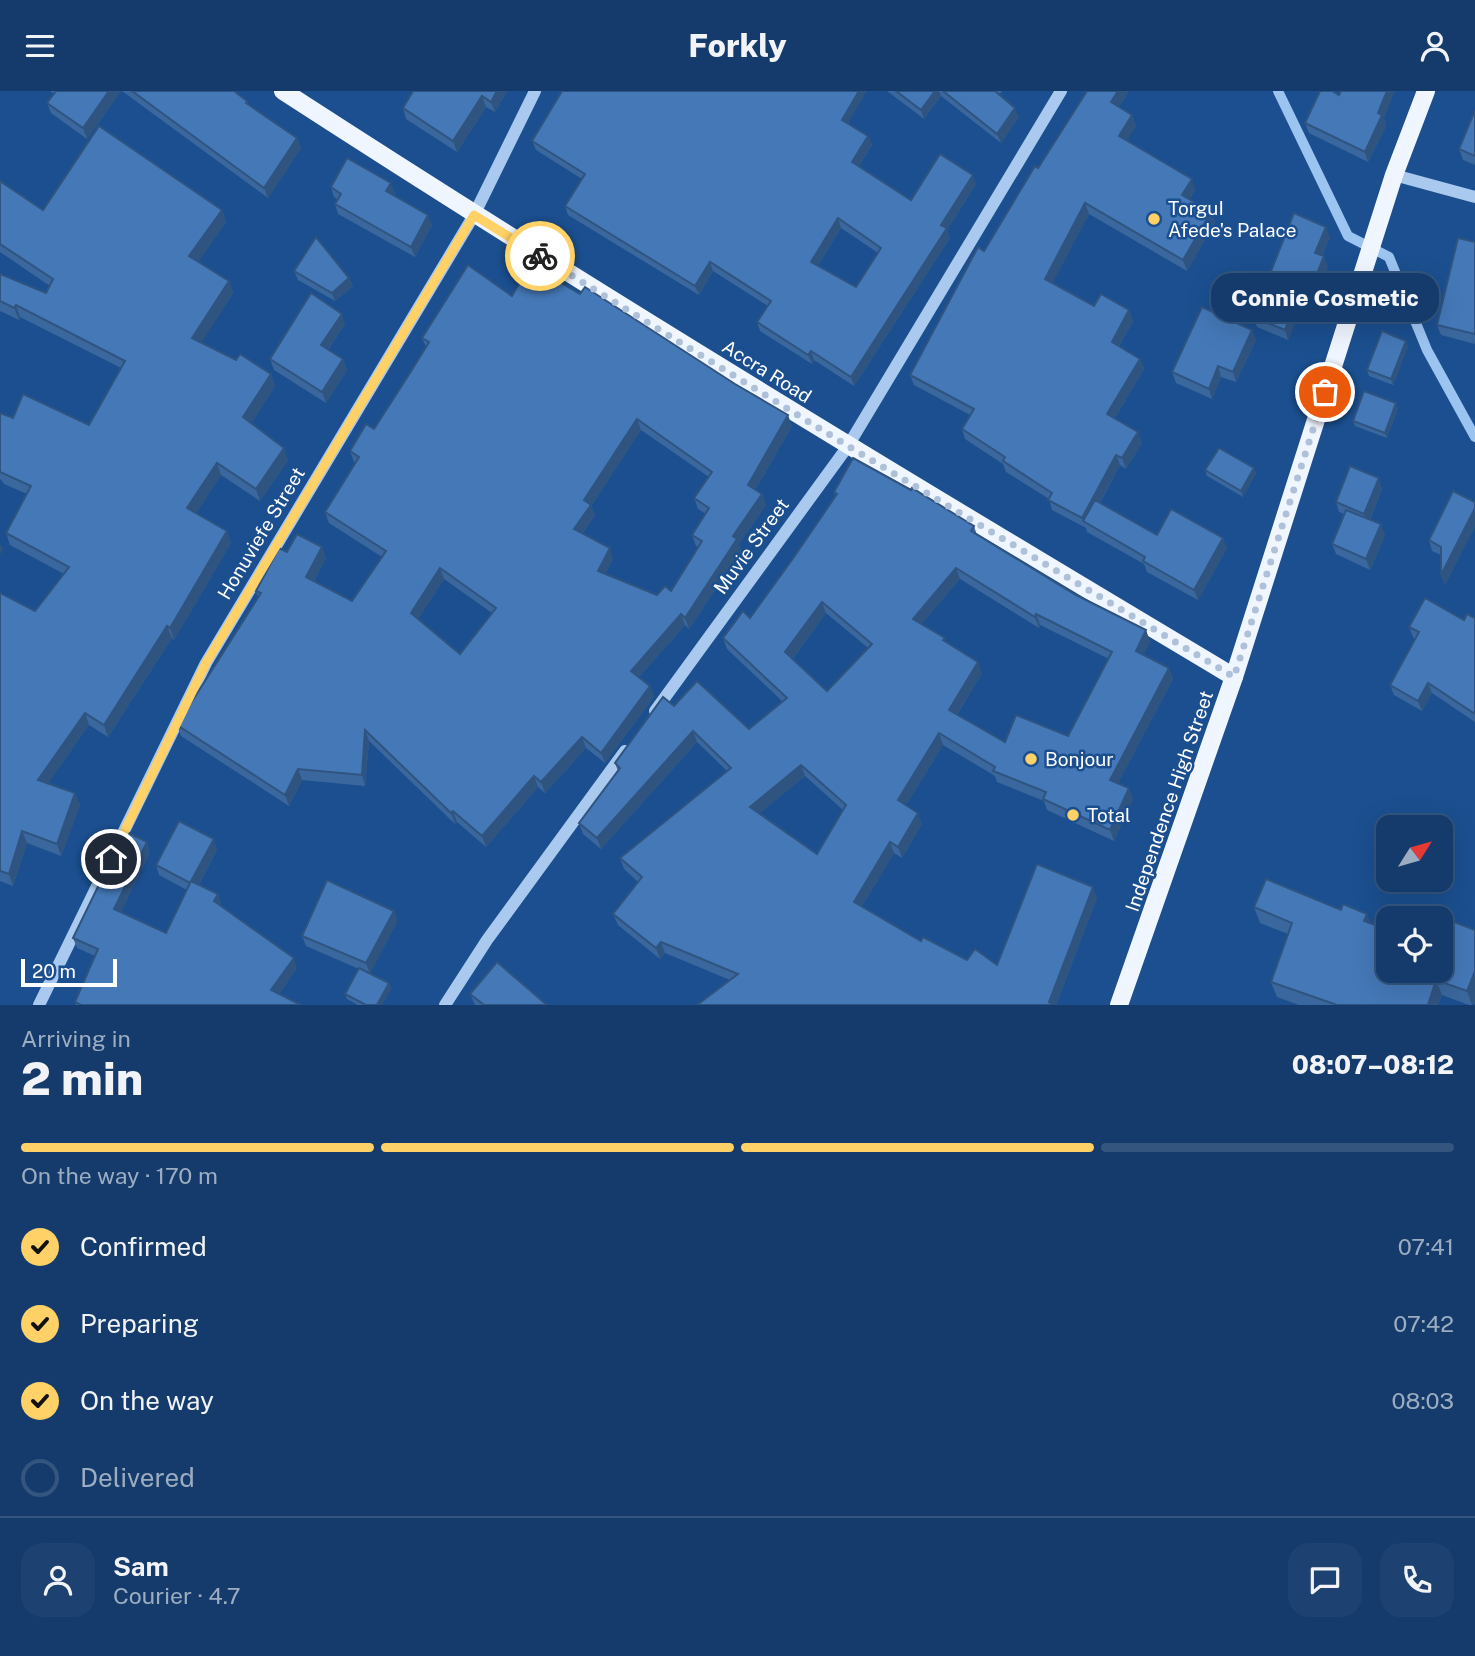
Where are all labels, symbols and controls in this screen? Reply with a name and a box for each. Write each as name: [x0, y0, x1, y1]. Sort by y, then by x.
icon: menu: [21, 27, 59, 65]
text: Forkly: [688, 27, 787, 64]
icon: person: [1416, 27, 1454, 65]
place label: TorguI Afede's Palace: [1168, 197, 1297, 241]
marker: TorguI Afede's Palace: [1146, 211, 1162, 227]
courier: [505, 221, 575, 291]
icon: bike: [521, 237, 559, 275]
callout: Connie Cosmetic: [1211, 273, 1439, 322]
text: Connie Cosmetic: [1231, 284, 1419, 311]
street label: Accra Road: [718, 335, 816, 407]
pin: [1295, 362, 1355, 422]
icon: bag: [1306, 373, 1344, 411]
street label: Honuviefe Street: [213, 463, 309, 603]
street label: Muvie Street: [709, 494, 793, 598]
street label: Independence High Street: [1121, 688, 1217, 914]
place label: Bonjour: [1045, 748, 1114, 770]
marker: Bonjour: [1023, 751, 1039, 767]
place label: Total: [1087, 804, 1131, 826]
marker: Total: [1065, 807, 1081, 823]
north arrow: [1376, 815, 1452, 893]
map controls: [1376, 815, 1453, 983]
pin: [81, 829, 141, 889]
icon: home: [92, 840, 130, 878]
button: locate: [1376, 906, 1453, 983]
scale bar: [21, 956, 117, 988]
text: 20 m: [32, 960, 76, 982]
text: Arriving in: [21, 1025, 131, 1052]
text: 08:07–08:12: [1292, 1049, 1454, 1080]
text: 2 min: [21, 1051, 143, 1105]
text: On the way · 170 m: [21, 1162, 218, 1189]
icon: check: [21, 1228, 59, 1266]
text: Confirmed: [80, 1231, 207, 1262]
text: 07:41: [1398, 1233, 1454, 1260]
icon: check: [21, 1305, 59, 1343]
text: Preparing: [80, 1308, 199, 1339]
text: 07:42: [1393, 1310, 1454, 1337]
icon: check: [21, 1382, 59, 1420]
text: On the way: [80, 1385, 214, 1416]
text: 08:03: [1392, 1387, 1454, 1414]
text: Delivered: [80, 1462, 195, 1493]
button: person: [21, 1543, 95, 1617]
button: chat: [1288, 1543, 1362, 1617]
button: phone: [1380, 1543, 1454, 1617]
text: Sam: [113, 1551, 169, 1582]
text: Courier · 4.7: [113, 1582, 241, 1609]

